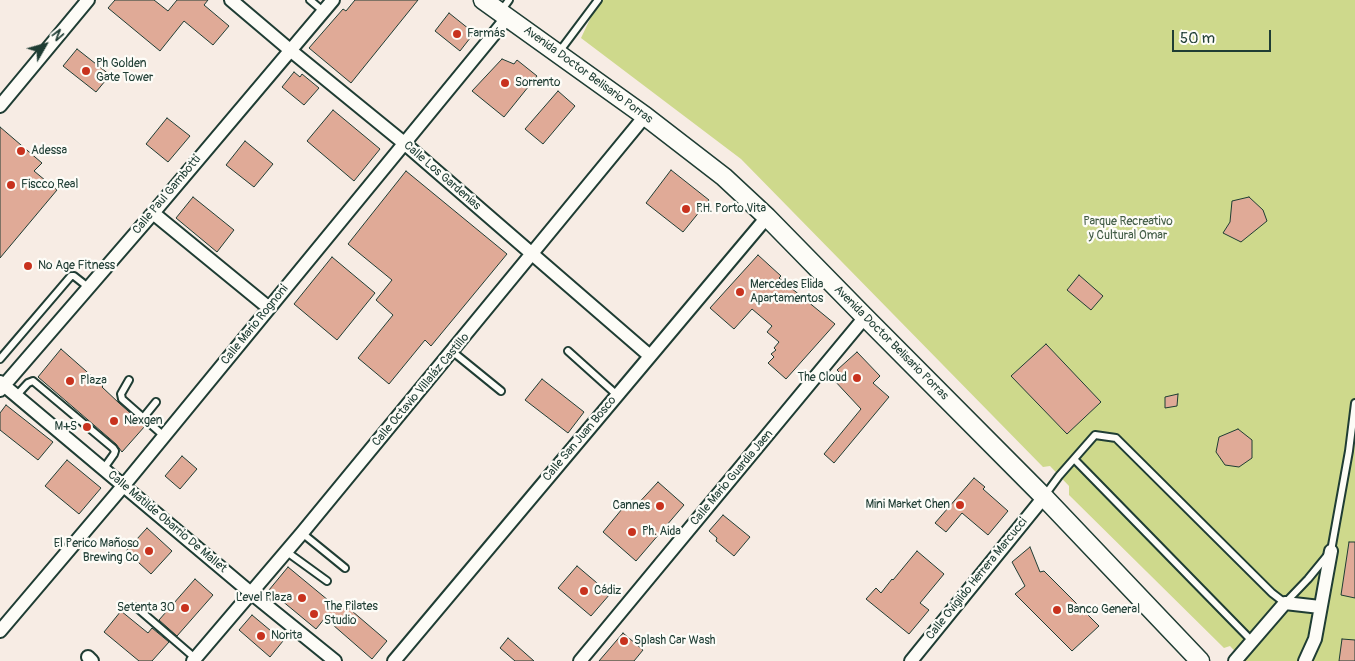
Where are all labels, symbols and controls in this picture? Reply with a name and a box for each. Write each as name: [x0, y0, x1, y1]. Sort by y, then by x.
north arrow: [20, 20, 70, 70]
scale bar: [1175, 20, 1274, 52]
street label: Avenida Doctor Belisario Porras: [521, 23, 655, 127]
text: N: [48, 26, 67, 44]
place label: Farmás: [467, 27, 505, 41]
marker: Farmás: [451, 28, 463, 40]
text: 50 m: [1180, 29, 1215, 48]
place label: Ph Golden Gate Tower: [96, 57, 153, 85]
marker: Ph Golden Gate Tower: [80, 65, 92, 77]
place label: Sorrento: [515, 76, 560, 90]
marker: Sorrento: [499, 77, 511, 89]
street label: Calle Los Gardenias: [400, 139, 484, 213]
place label: Adessa: [31, 144, 67, 158]
marker: Adessa: [15, 145, 27, 157]
street label: Calle Paul Gambotti: [130, 153, 204, 237]
place label: Fiscco Real: [21, 178, 78, 192]
marker: Fiscco Real: [5, 179, 17, 191]
place label: P.H. Porto Vita: [696, 202, 766, 216]
marker: P.H. Porto Vita: [680, 203, 692, 215]
park label: Parque Recreativo y Cultural Omar: [1083, 215, 1173, 243]
place label: No Age Fitness: [38, 259, 115, 273]
marker: No Age Fitness: [22, 260, 34, 272]
place label: Mercedes Elida Apartamentos: [750, 278, 823, 306]
street label: Calle Mario Rognoni: [218, 282, 292, 368]
street label: Avenida Doctor Belisario Porras: [831, 283, 951, 403]
marker: Mercedes Elida Apartamentos: [734, 286, 746, 298]
street label: Calle Octavio Villaláz Castillo: [369, 330, 473, 450]
place label: The Cloud: [798, 371, 847, 385]
marker: The Cloud: [851, 372, 863, 384]
place label: Plaza: [80, 374, 107, 388]
marker: Plaza: [64, 375, 76, 387]
street label: Calle San Juan Bosco: [540, 394, 620, 484]
place label: Nexgen: [124, 414, 163, 428]
marker: Nexgen: [108, 415, 120, 427]
place label: M+S: [55, 420, 77, 434]
marker: M+S: [81, 421, 93, 433]
street label: Calle Mario Guardia Jaen: [688, 427, 776, 529]
street label: Calle Matilde Obarrio De Mallet: [105, 468, 229, 576]
place label: Mini Market Chen: [865, 498, 950, 512]
place label: Cannes: [613, 499, 650, 513]
marker: Mini Market Chen: [954, 499, 966, 511]
marker: Cannes: [654, 500, 666, 512]
street label: Calle Ovigildo Herrera Marcucci: [923, 515, 1031, 643]
place label: Ph. Aida: [642, 525, 681, 539]
marker: Ph. Aida: [626, 526, 638, 538]
place label: El Perico Mañoso Brewing Co: [54, 537, 139, 565]
marker: El Perico Mañoso Brewing Co: [143, 545, 155, 557]
place label: Cádiz: [594, 584, 621, 598]
marker: Cádiz: [578, 585, 590, 597]
place label: Level Plaza: [236, 591, 292, 605]
marker: Level Plaza: [296, 592, 308, 604]
place label: The Pilates Studio: [324, 600, 378, 628]
place label: Setenta 30: [117, 601, 175, 615]
marker: Setenta 30: [179, 602, 191, 614]
place label: Banco General: [1067, 603, 1140, 617]
marker: Banco General: [1051, 604, 1063, 616]
marker: The Pilates Studio: [308, 608, 320, 620]
place label: Norita: [271, 629, 302, 643]
marker: Norita: [255, 630, 267, 642]
place label: Splash Car Wash: [634, 634, 715, 648]
marker: Splash Car Wash: [618, 635, 630, 647]

